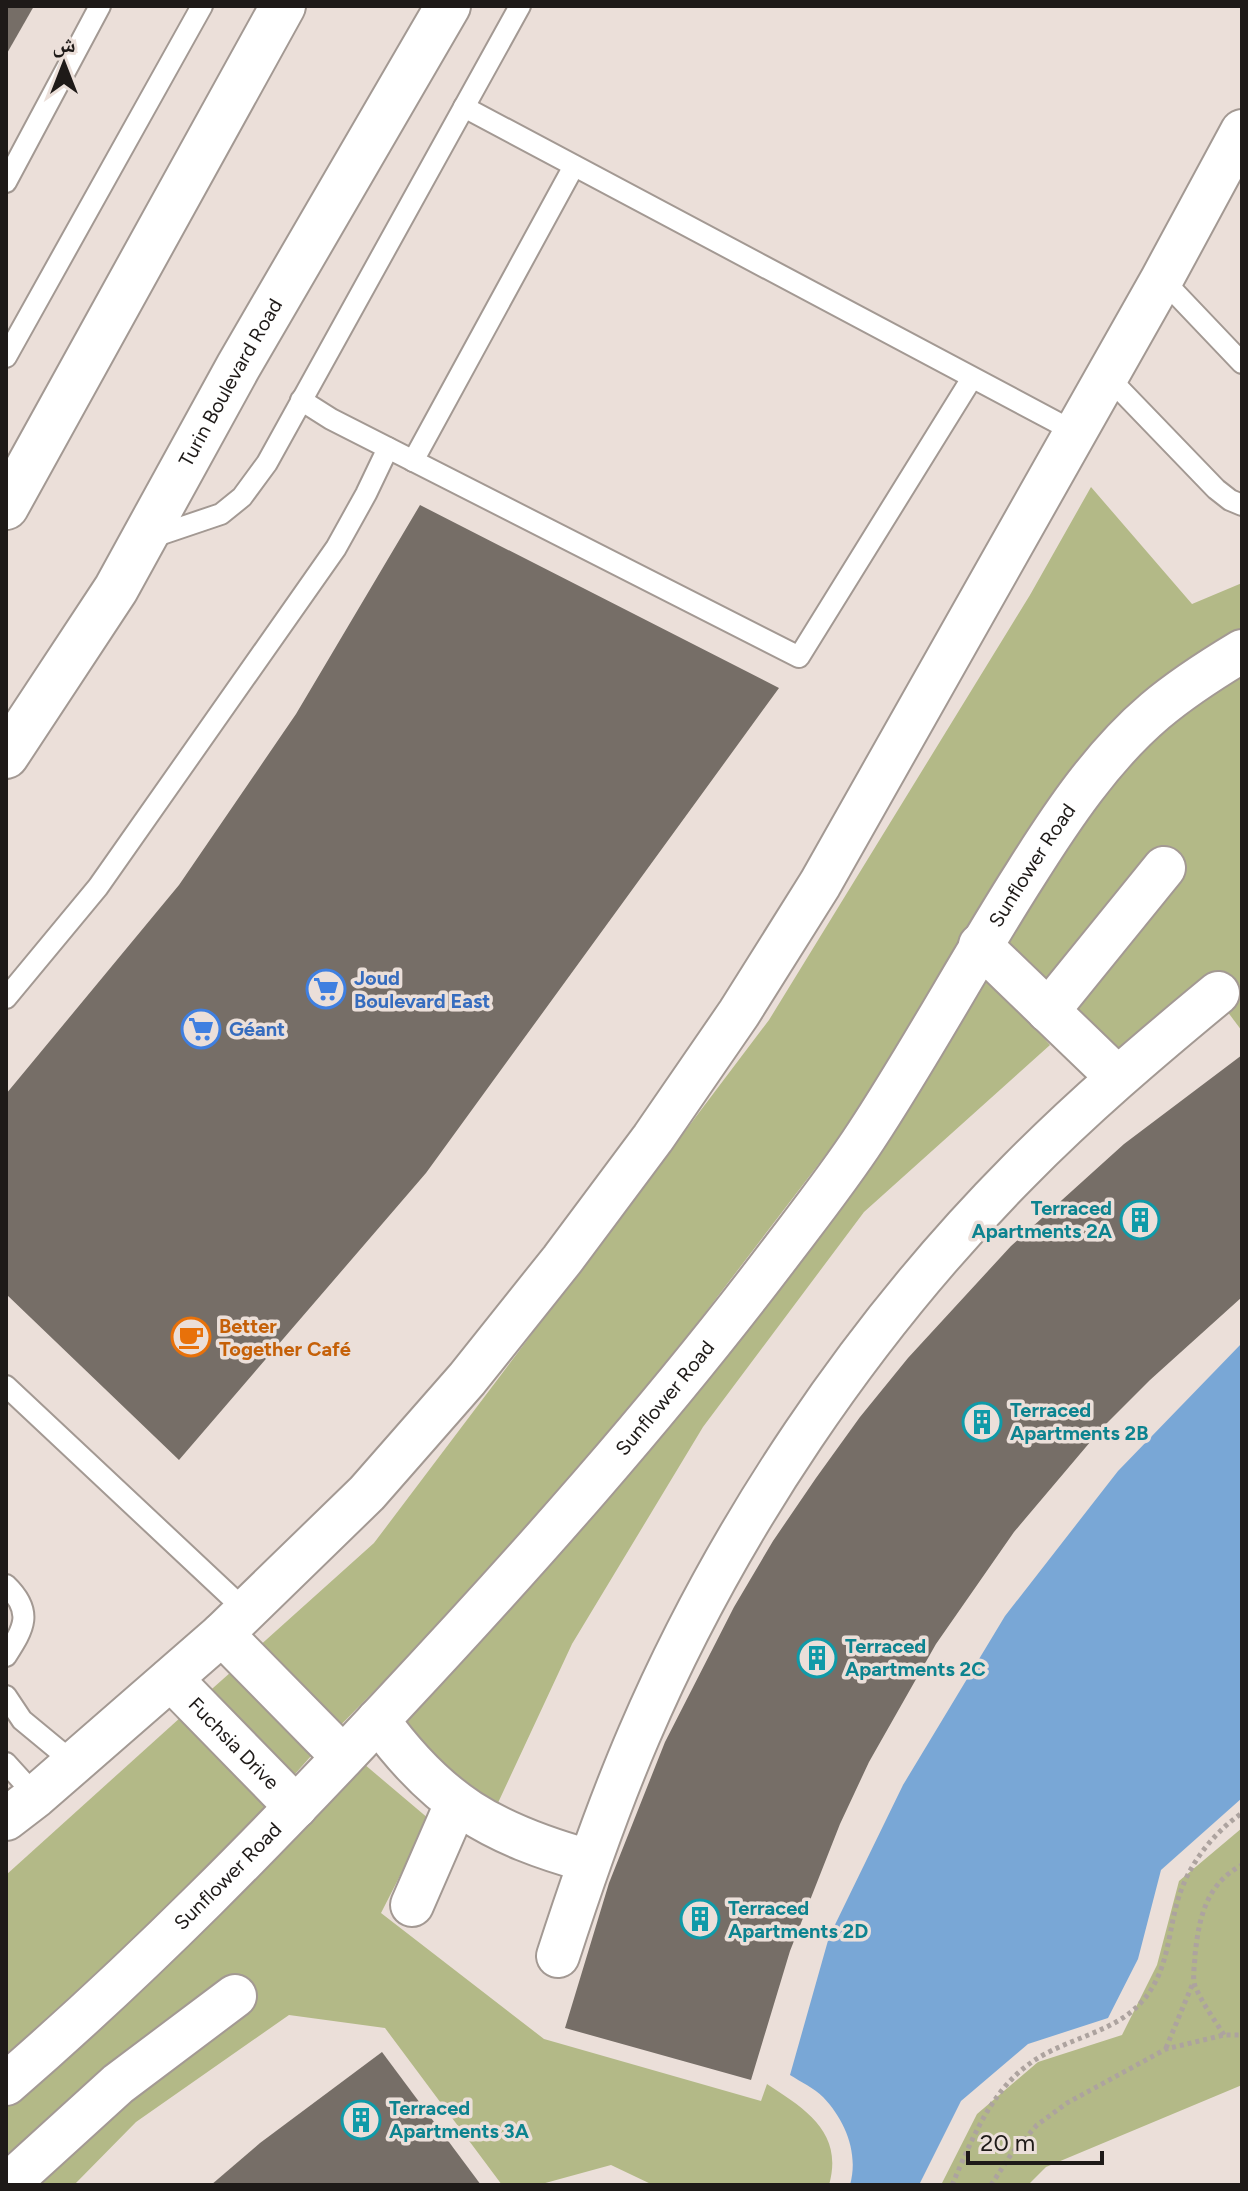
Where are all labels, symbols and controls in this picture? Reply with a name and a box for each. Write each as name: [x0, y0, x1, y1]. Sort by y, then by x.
north arrow: [24, 24, 104, 104]
text: ش: [52, 31, 76, 58]
street label: Turin Boulevard Road: [174, 294, 287, 471]
street label: Sunflower Road: [984, 799, 1080, 931]
place label: Joud Boulevard East: [354, 966, 490, 1013]
supermarket icon: Joud Boulevard East: [305, 968, 347, 1010]
supermarket icon: Géant: [180, 1008, 222, 1050]
place label: Géant: [229, 1017, 285, 1041]
place label: Terraced Apartments 2A: [972, 1196, 1113, 1243]
building icon: Terraced Apartments 2A: [1119, 1199, 1161, 1241]
place label: Better Together Café: [219, 1314, 351, 1361]
cafe icon: Better Together Café: [170, 1316, 212, 1358]
street label: Sunflower Road: [610, 1336, 719, 1460]
place label: Terraced Apartments 2B: [1010, 1398, 1148, 1445]
building icon: Terraced Apartments 2B: [961, 1401, 1003, 1443]
place label: Terraced Apartments 2C: [845, 1634, 986, 1681]
building icon: Terraced Apartments 2C: [796, 1637, 838, 1679]
street label: Fuchsia Drive: [184, 1692, 284, 1794]
street label: Sunflower Road: [169, 1817, 286, 1935]
place label: Terraced Apartments 2D: [728, 1896, 868, 1943]
building icon: Terraced Apartments 2D: [679, 1898, 721, 1940]
place label: Terraced Apartments 3A: [389, 2096, 530, 2143]
building icon: Terraced Apartments 3A: [340, 2099, 382, 2141]
scale bar: [968, 2115, 1102, 2165]
text: 20 m: [980, 2128, 1035, 2157]

